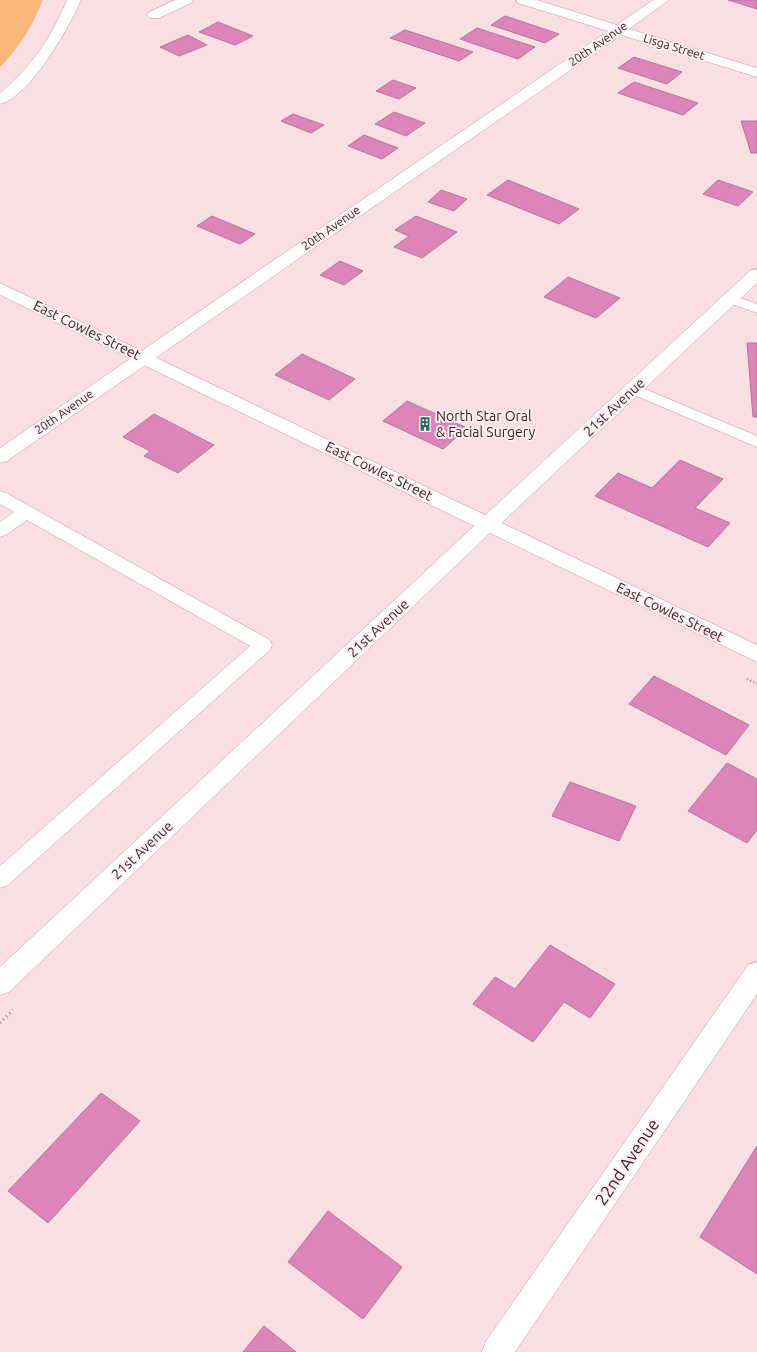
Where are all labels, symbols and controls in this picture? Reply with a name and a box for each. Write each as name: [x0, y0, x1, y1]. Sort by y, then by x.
street label: 20th Avenue: [566, 19, 629, 68]
street label: Lisga Street: [642, 31, 707, 62]
street label: 20th Avenue: [299, 203, 362, 252]
street label: East Cowles Street: [31, 297, 144, 363]
street label: 21st Avenue: [580, 375, 648, 439]
street label: 20th Avenue: [32, 387, 95, 436]
place label: North Star Oral & Facial Surgery: [436, 408, 535, 440]
building icon: North Star Oral & Facial Surgery: [417, 416, 433, 432]
street label: East Cowles Street: [323, 438, 436, 504]
street label: East Cowles Street: [614, 579, 727, 645]
street label: 21st Avenue: [344, 596, 412, 660]
street label: 21st Avenue: [108, 818, 176, 882]
street label: 22nd Avenue: [591, 1115, 662, 1208]

